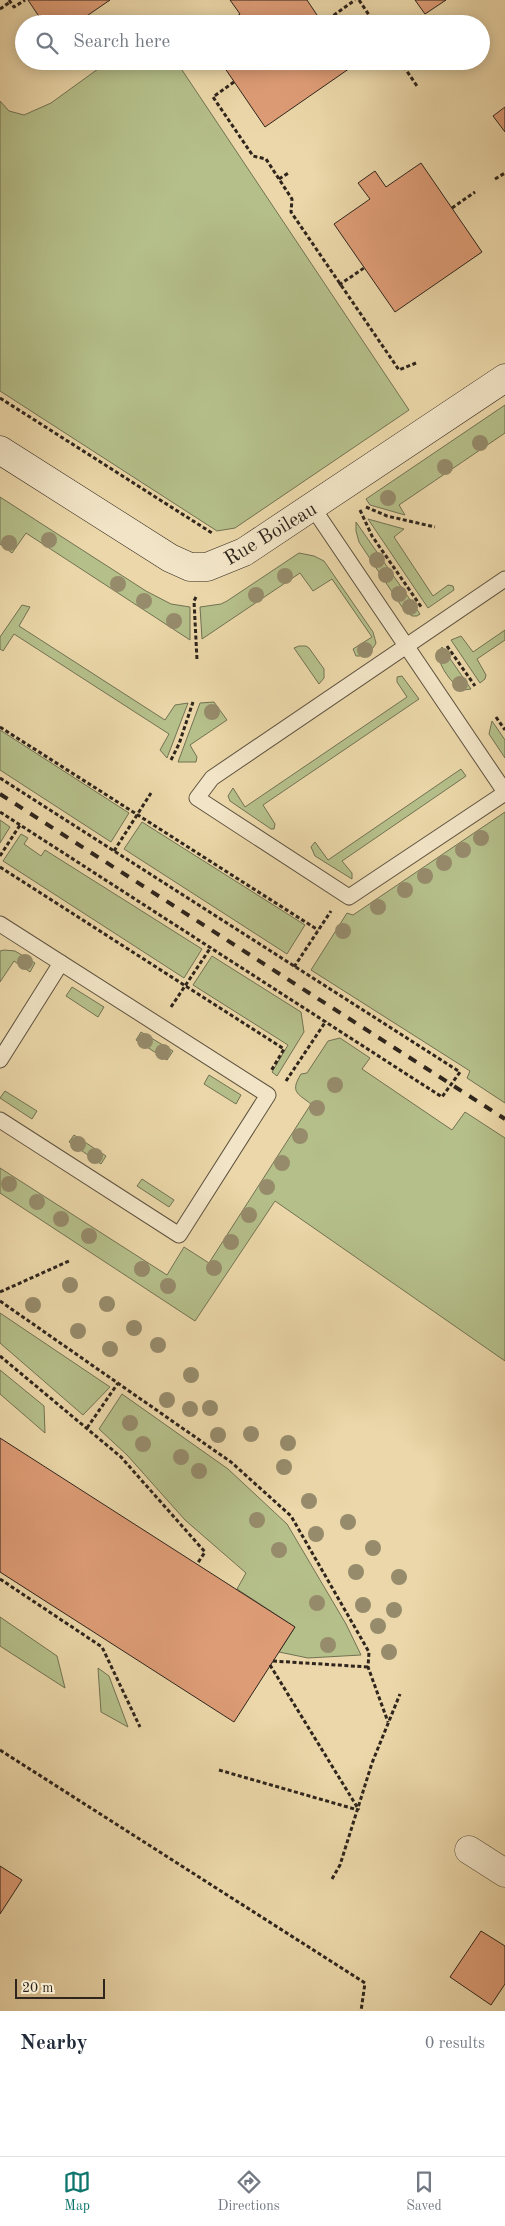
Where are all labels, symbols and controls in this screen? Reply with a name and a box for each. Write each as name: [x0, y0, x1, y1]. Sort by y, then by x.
search box: [15, 15, 490, 70]
icon: search: [33, 29, 61, 57]
text: Search here: [73, 33, 170, 52]
street label: Rue Boileau: [221, 499, 321, 570]
scale bar: [15, 1976, 105, 1999]
text: 20 m: [22, 1981, 53, 1995]
text: Nearby: [20, 2033, 88, 2054]
text: 0 results: [425, 2036, 485, 2052]
tab: Map: [63, 2168, 91, 2215]
tab: Directions: [218, 2168, 280, 2215]
tab: Saved: [406, 2168, 442, 2215]

